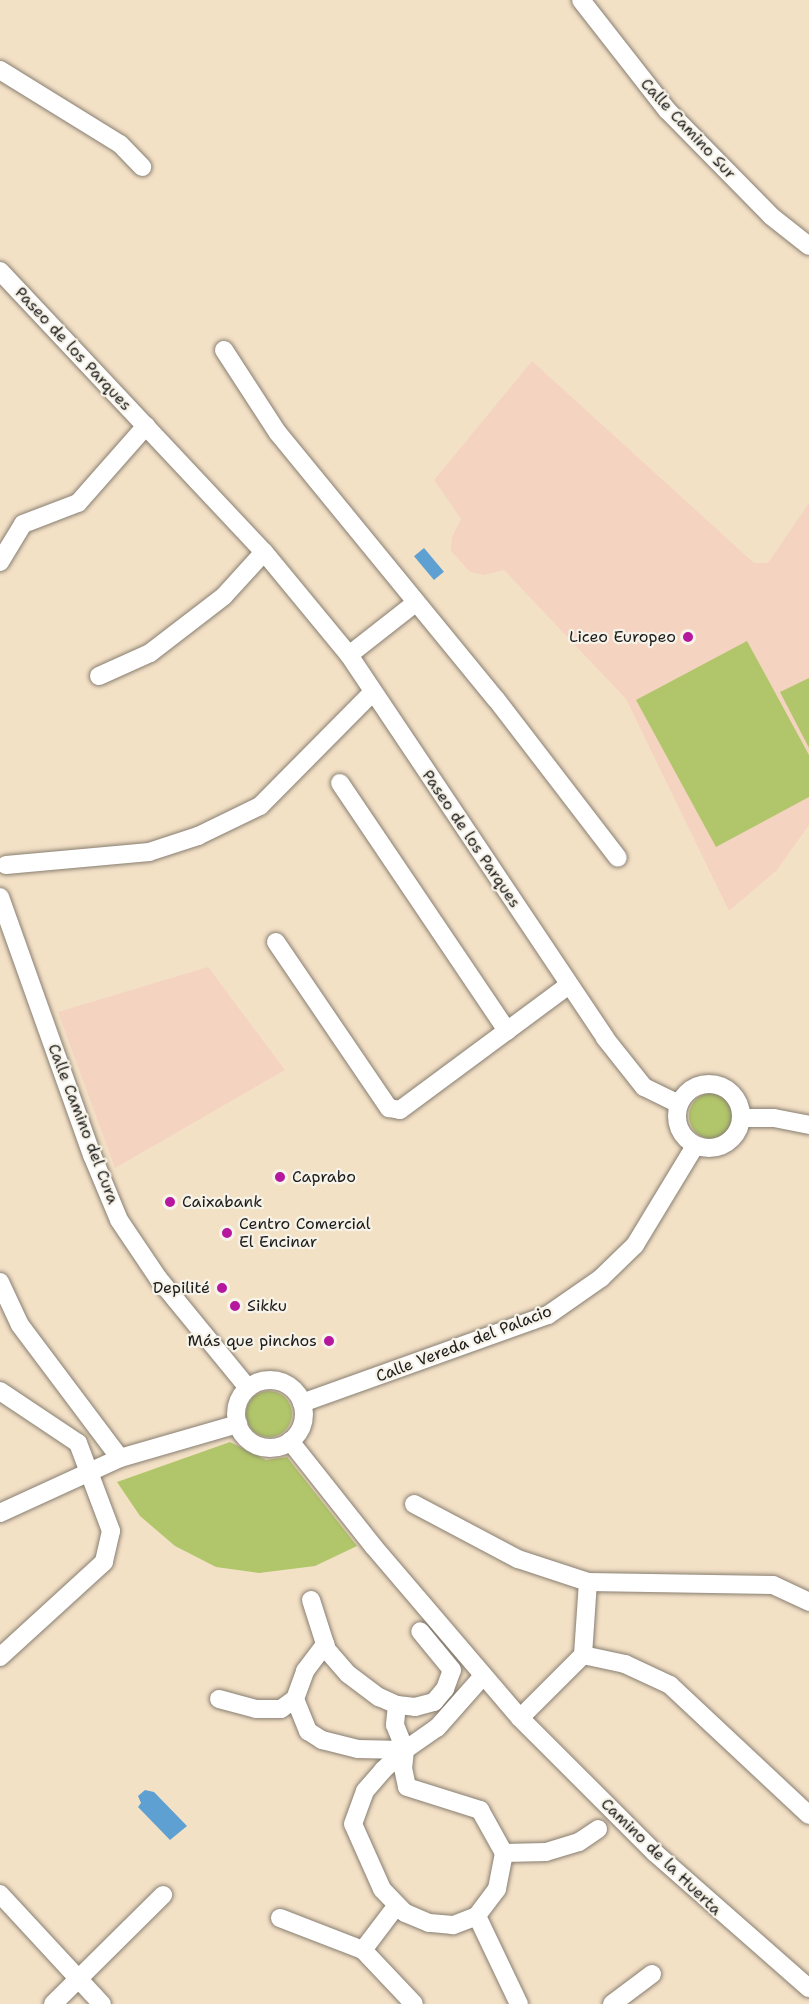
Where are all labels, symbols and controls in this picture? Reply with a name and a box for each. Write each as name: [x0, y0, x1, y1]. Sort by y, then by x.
street label: Calle Camino Sur: [636, 75, 740, 183]
street label: Paseo de los Parques: [11, 283, 135, 415]
place label: Liceo Europeo: [569, 627, 676, 647]
marker: Liceo Europeo: [681, 630, 695, 644]
street label: Paseo de los Parques: [418, 766, 524, 912]
street label: Calle Camino del Cura: [44, 1041, 122, 1207]
place label: Caprabo: [292, 1167, 356, 1187]
marker: Caprabo: [273, 1170, 287, 1184]
place label: Caixabank: [182, 1192, 262, 1212]
marker: Caixabank: [163, 1195, 177, 1209]
place label: Centro Comercial El Encinar: [239, 1214, 371, 1252]
marker: Centro Comercial El Encinar: [220, 1226, 234, 1240]
place label: Depilité: [153, 1278, 210, 1298]
marker: Depilité: [215, 1281, 229, 1295]
place label: Sikku: [247, 1296, 287, 1316]
marker: Sikku: [228, 1299, 242, 1313]
street label: Calle Vereda del Palacio: [373, 1302, 555, 1386]
place label: Más que pinchos: [188, 1331, 317, 1351]
marker: Más que pinchos: [322, 1334, 336, 1348]
street label: Camino de la Huerta: [597, 1794, 725, 1920]

